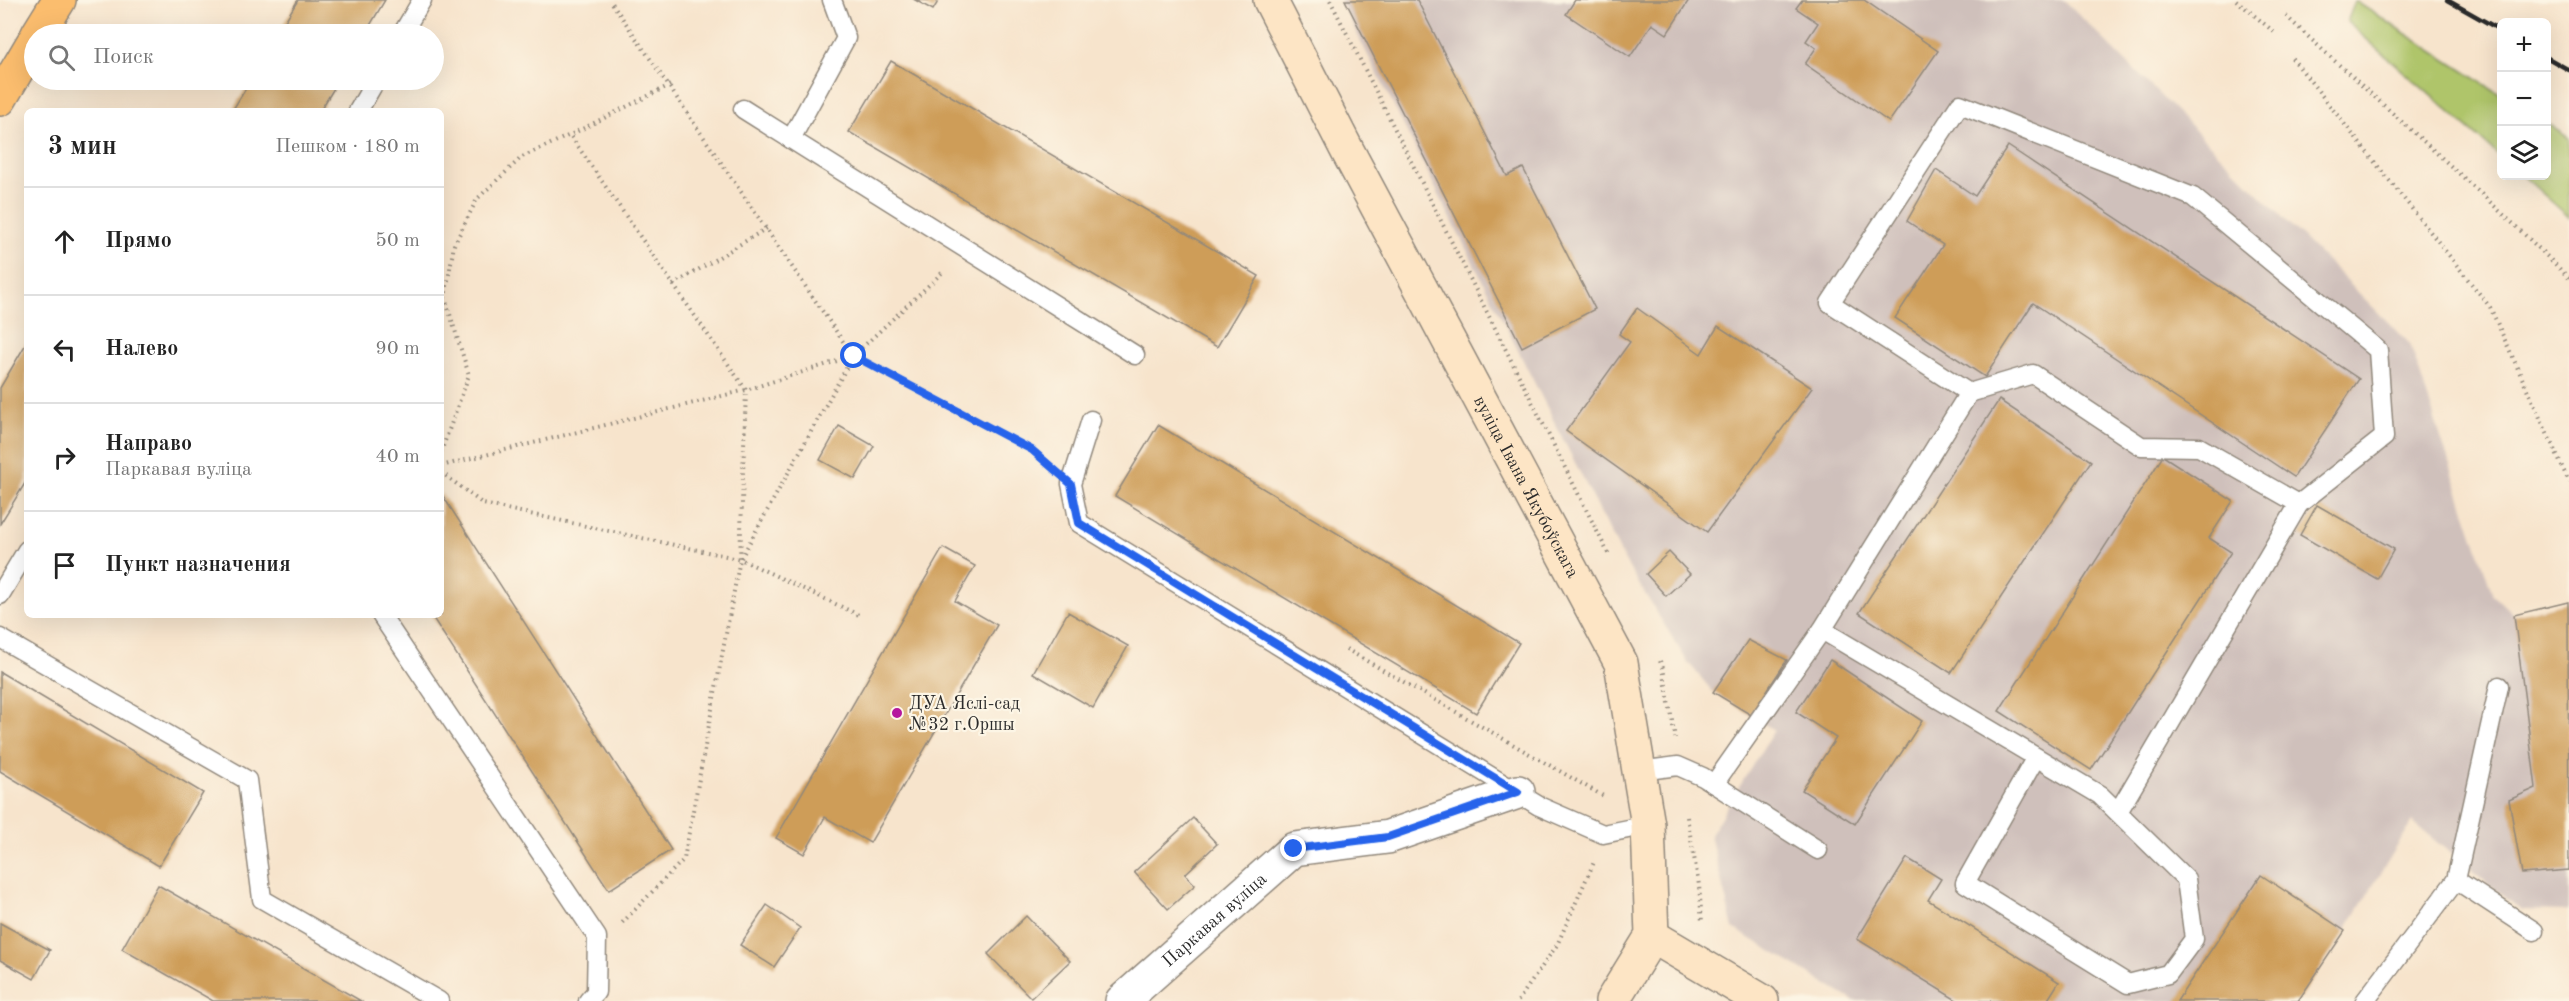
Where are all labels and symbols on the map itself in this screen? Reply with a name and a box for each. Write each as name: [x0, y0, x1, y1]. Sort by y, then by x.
route start: [840, 342, 866, 368]
street label: вуліца Івана Якубоўскага: [1470, 393, 1582, 581]
place label: ДУА Яслі-сад №32 г.Оршы: [909, 695, 1020, 734]
marker: ДУА Яслі-сад №32 г.Оршы: [890, 706, 904, 720]
route end: [1280, 835, 1306, 861]
street label: Паркавая вуліца: [1159, 870, 1270, 971]

